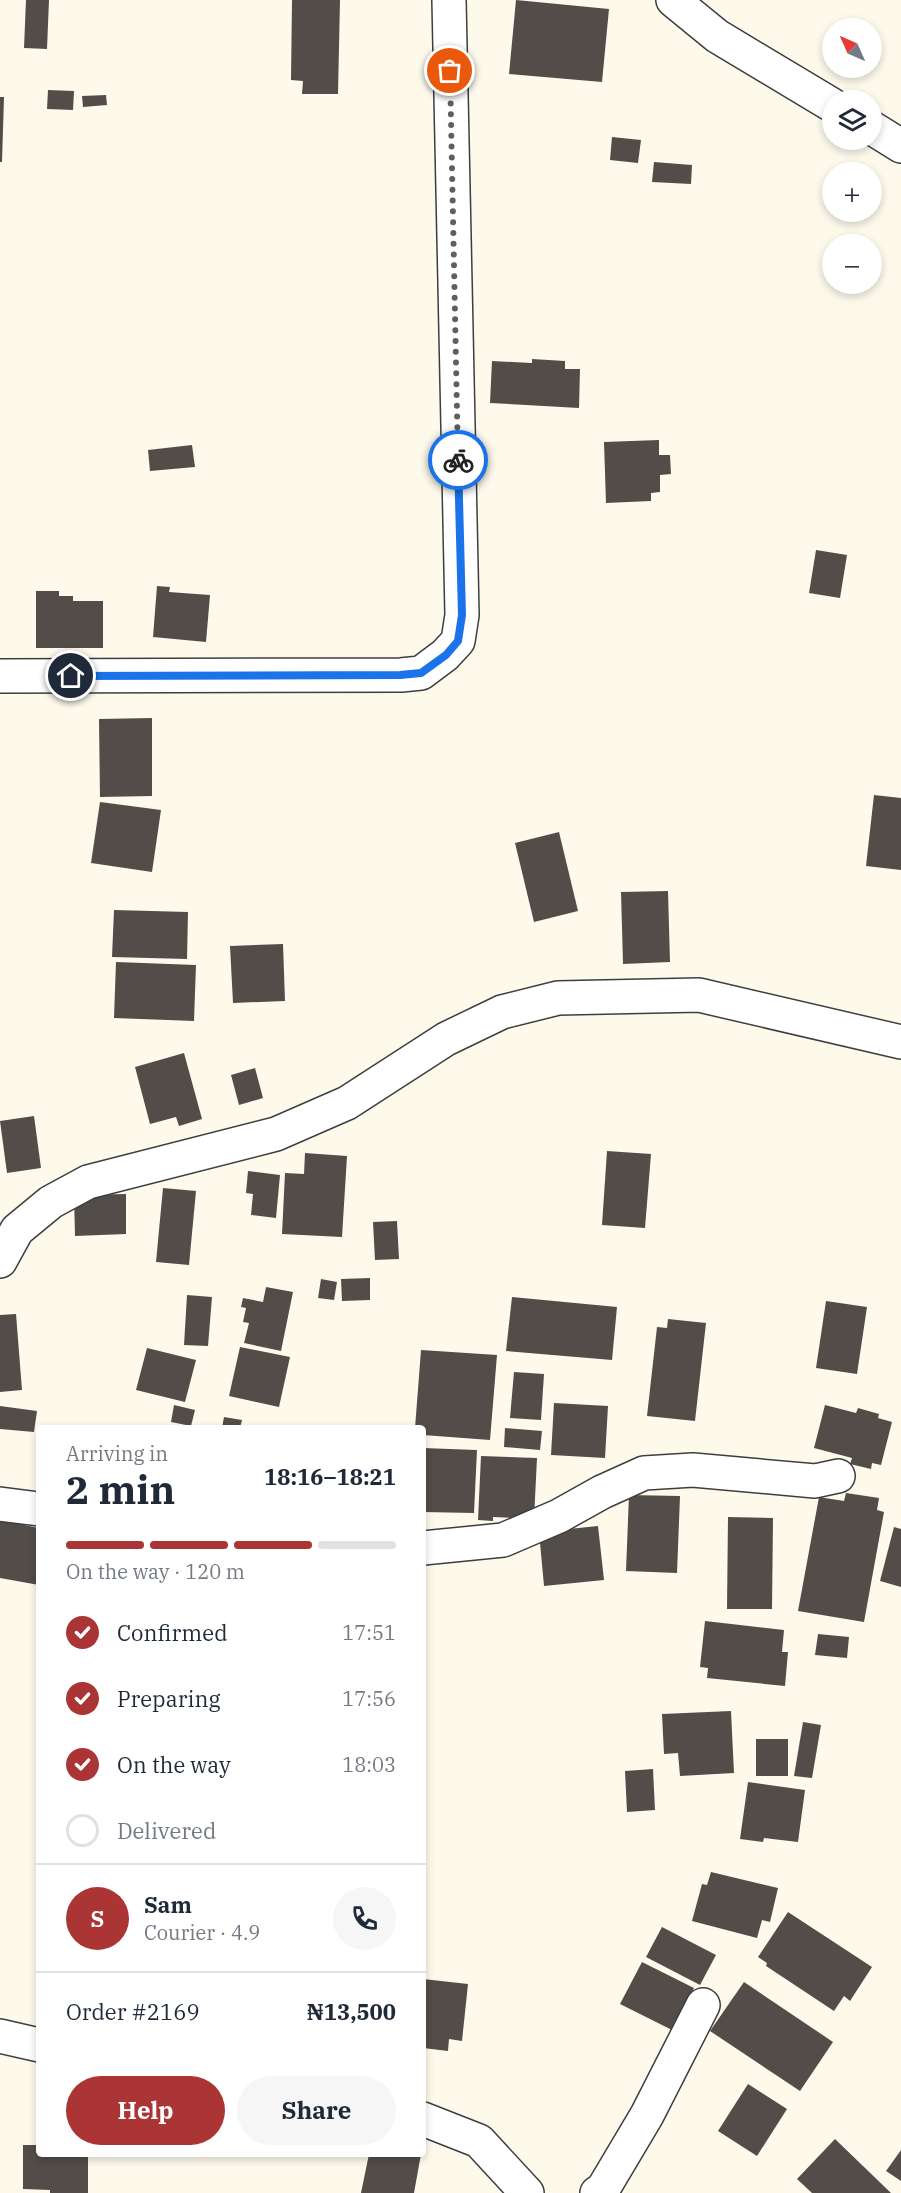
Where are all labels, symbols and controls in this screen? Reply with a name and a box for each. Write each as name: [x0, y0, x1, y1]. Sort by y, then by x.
north arrow: [822, 18, 882, 78]
map controls: [822, 18, 882, 294]
pin: [424, 45, 475, 96]
icon: bag: [433, 54, 466, 87]
button: layers: [822, 90, 882, 150]
button: +: [822, 162, 882, 222]
button: −: [822, 234, 882, 294]
courier: [428, 430, 488, 490]
icon: bike: [442, 444, 475, 477]
pin: [45, 650, 96, 701]
icon: home: [54, 659, 87, 692]
text: Arriving in: [66, 1440, 168, 1467]
text: 18:16–18:21: [264, 1462, 396, 1491]
text: 2 min: [66, 1464, 175, 1515]
text: On the way · 120 m: [66, 1558, 245, 1585]
icon: check: [66, 1616, 99, 1649]
text: Confirmed: [117, 1618, 228, 1647]
text: 17:51: [342, 1619, 396, 1646]
icon: check: [66, 1682, 99, 1715]
text: Preparing: [117, 1684, 221, 1713]
text: 17:56: [342, 1685, 396, 1712]
icon: check: [66, 1748, 99, 1781]
text: On the way: [117, 1750, 231, 1779]
text: 18:03: [342, 1751, 396, 1778]
text: Delivered: [117, 1816, 216, 1845]
button: phone: [333, 1887, 396, 1950]
text: Sam: [144, 1890, 192, 1919]
text: S: [91, 1904, 104, 1933]
text: Courier · 4.9: [144, 1919, 260, 1946]
text: Order #2169: [66, 1997, 200, 2026]
text: ₦13,500: [307, 1997, 396, 2026]
button: Help: [66, 2076, 225, 2145]
button: Share: [237, 2076, 396, 2145]

